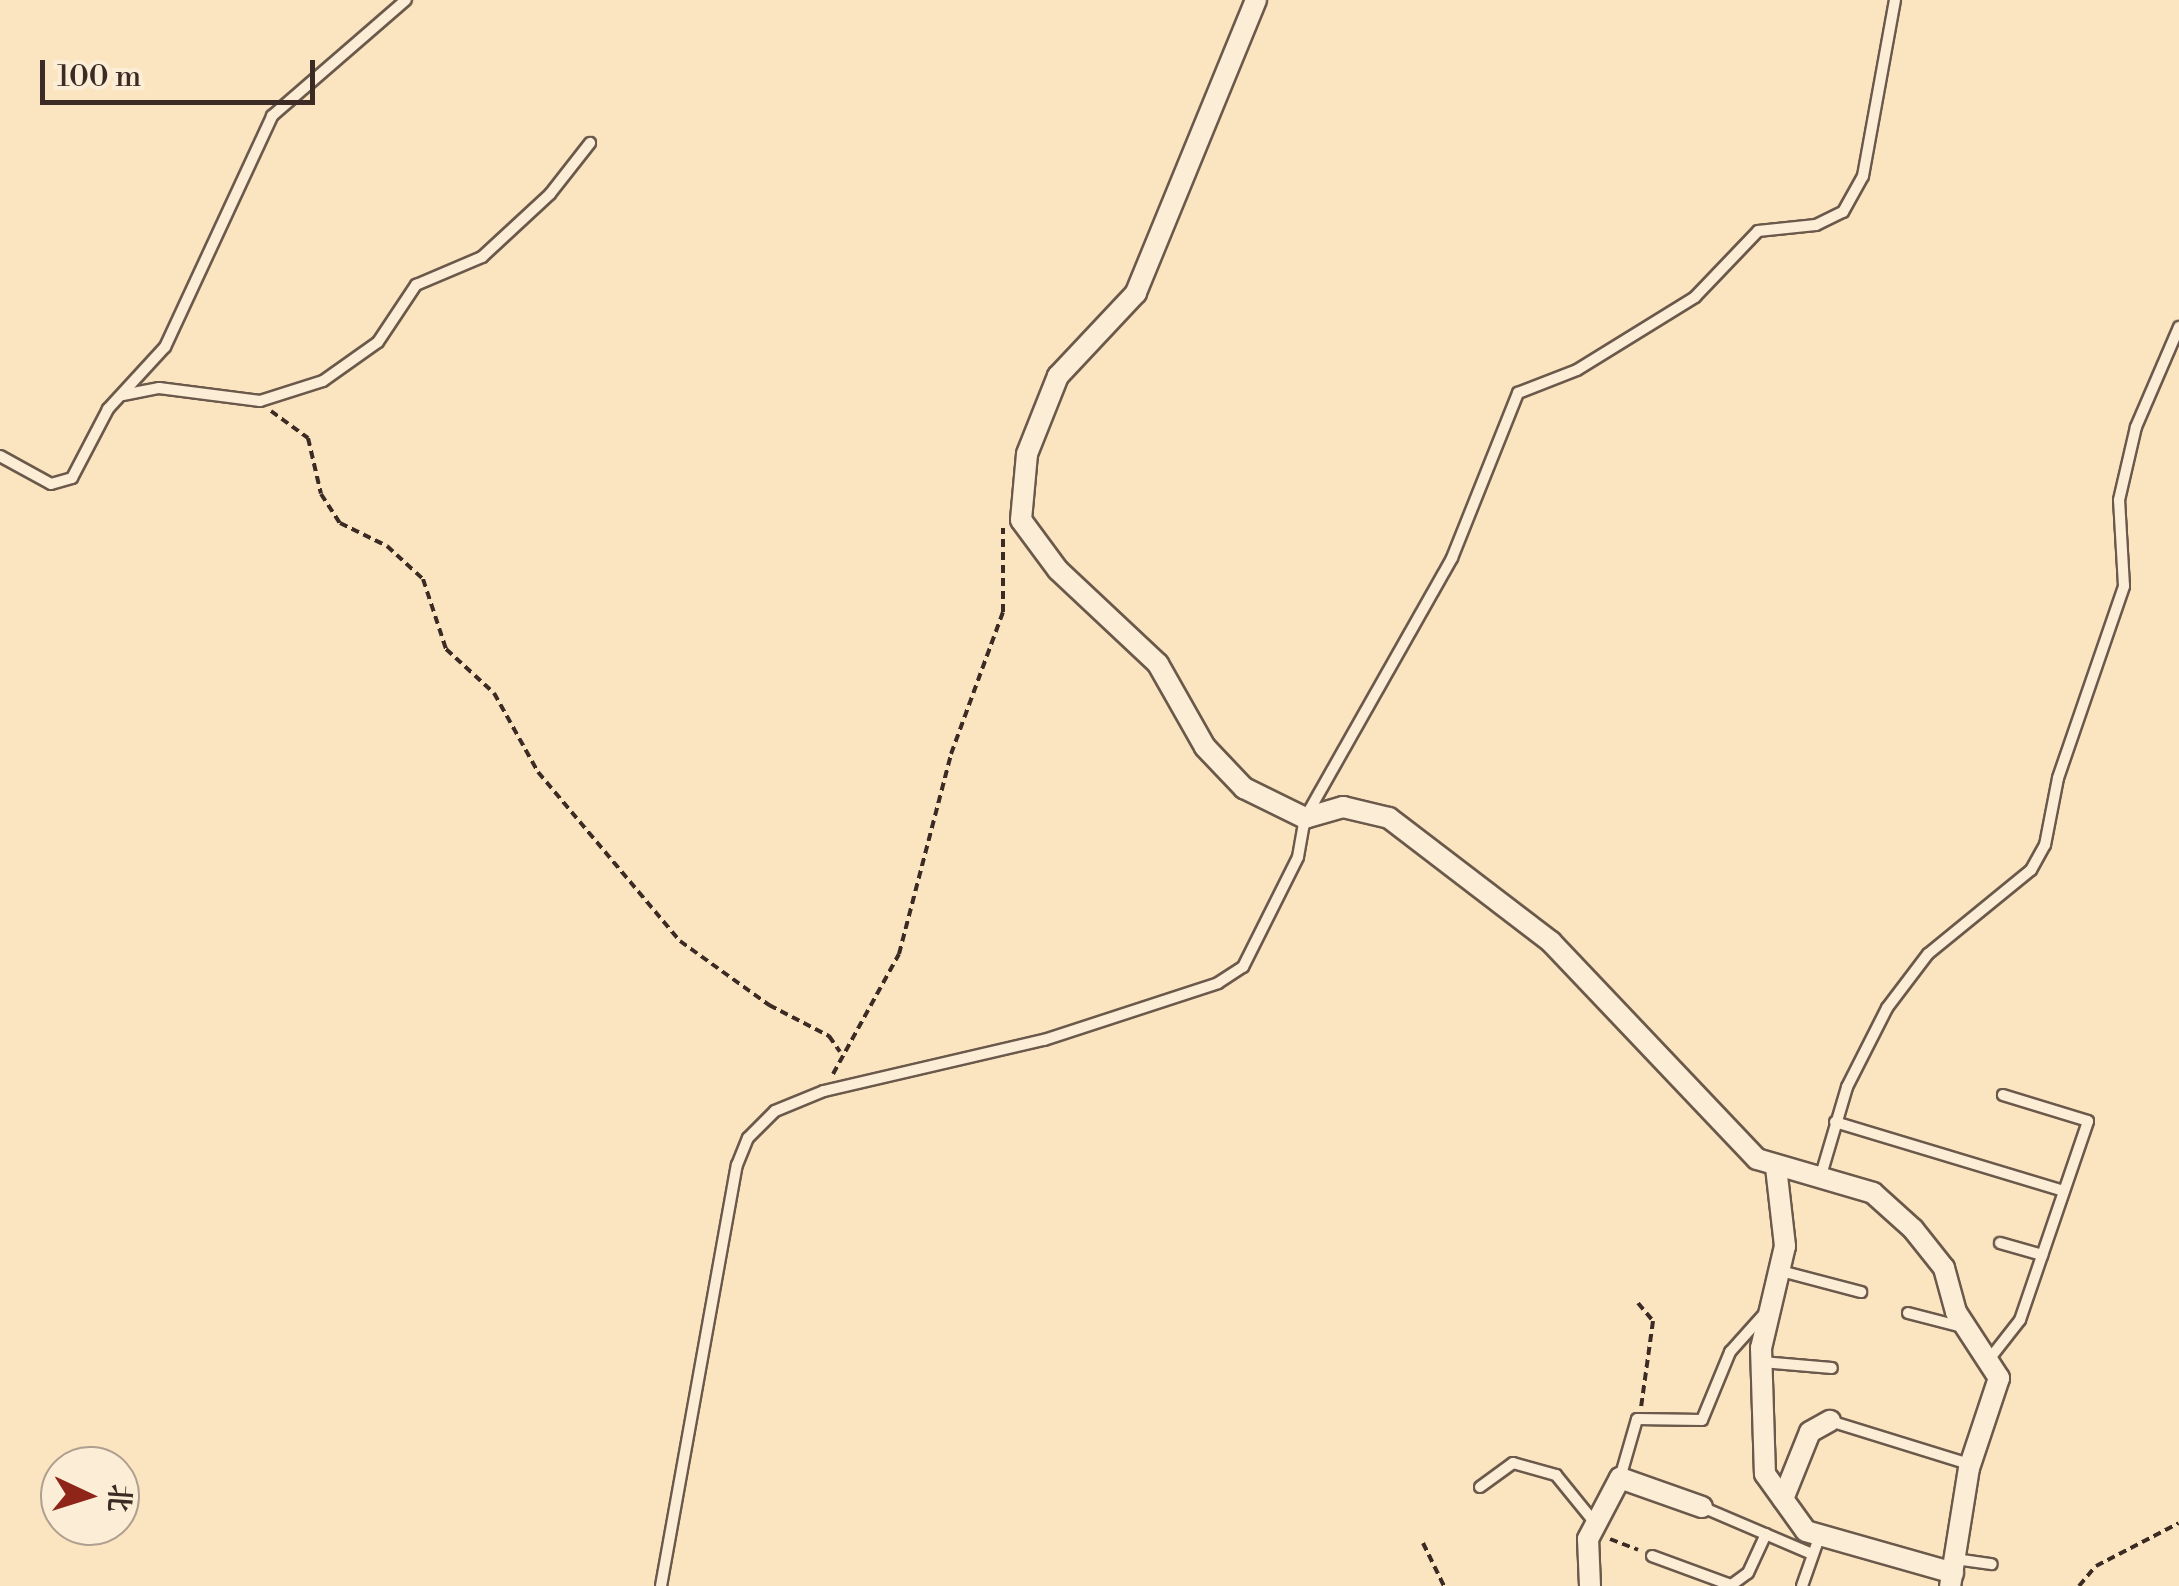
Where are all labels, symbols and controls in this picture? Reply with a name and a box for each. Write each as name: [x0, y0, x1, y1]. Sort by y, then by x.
scale bar: [45, 40, 320, 102]
text: 100 m: [57, 58, 141, 96]
north arrow: [40, 1446, 140, 1546]
text: 北: [100, 1483, 137, 1513]

